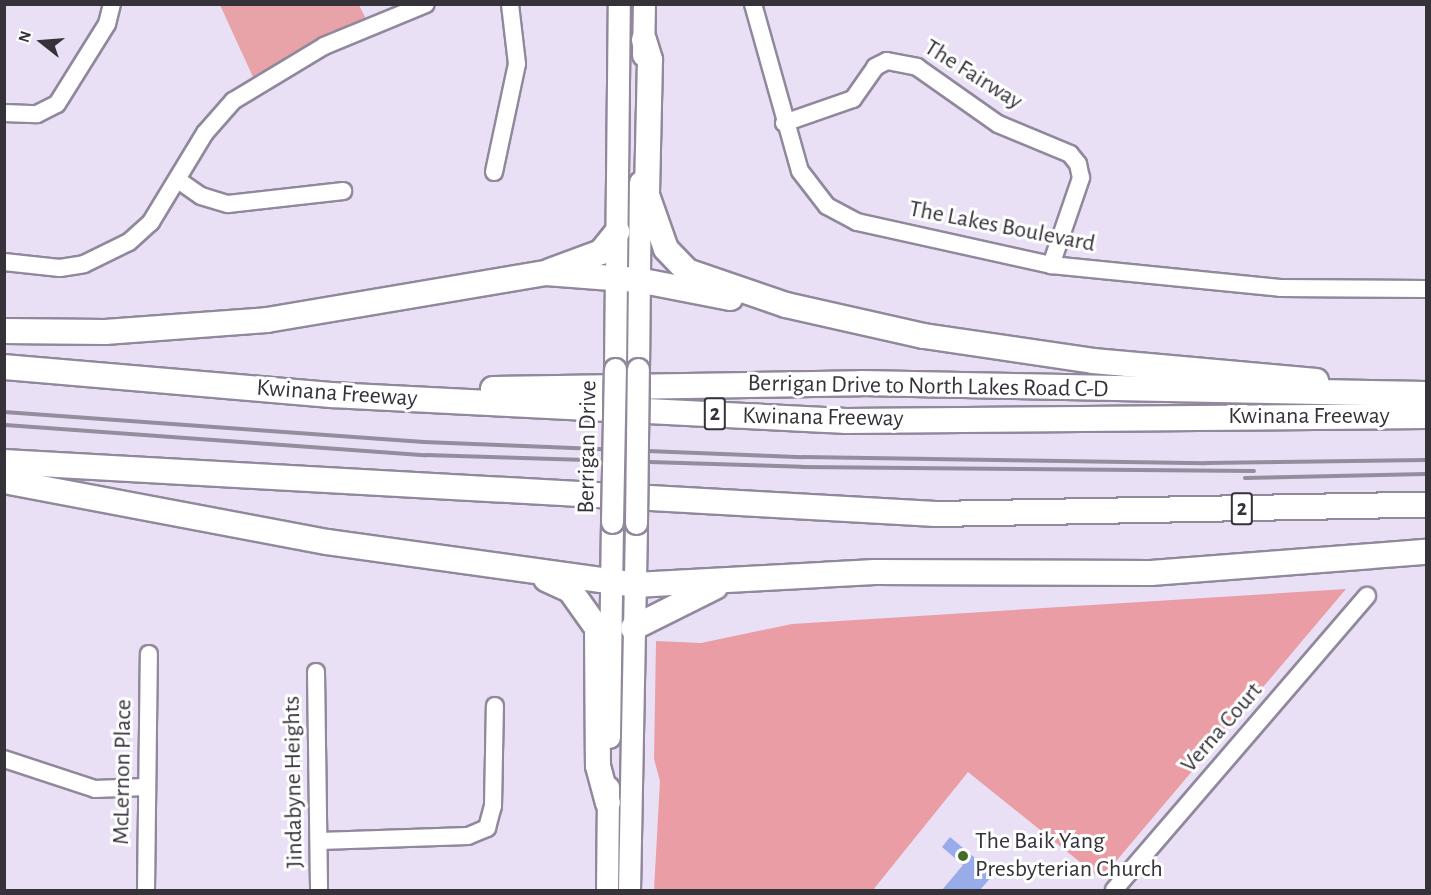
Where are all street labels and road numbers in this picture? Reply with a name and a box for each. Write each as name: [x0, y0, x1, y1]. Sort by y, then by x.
street label: The Fairway: [919, 34, 1027, 116]
street label: The Lakes Boulevard: [906, 195, 1098, 259]
street label: Berrigan Drive to North Lakes Road C-D: [747, 369, 1109, 405]
street label: Kwinana Freeway: [256, 374, 418, 414]
street label: Berrigan Drive: [572, 380, 604, 514]
road number: 2: [703, 395, 727, 433]
street label: Kwinana Freeway: [742, 402, 904, 434]
street label: Kwinana Freeway: [1228, 403, 1390, 431]
road number: 2: [1230, 490, 1254, 528]
street label: Verna Court: [1175, 677, 1269, 779]
street label: Jindabyne Heights: [278, 696, 310, 868]
street label: McLernon Place: [107, 699, 139, 845]

